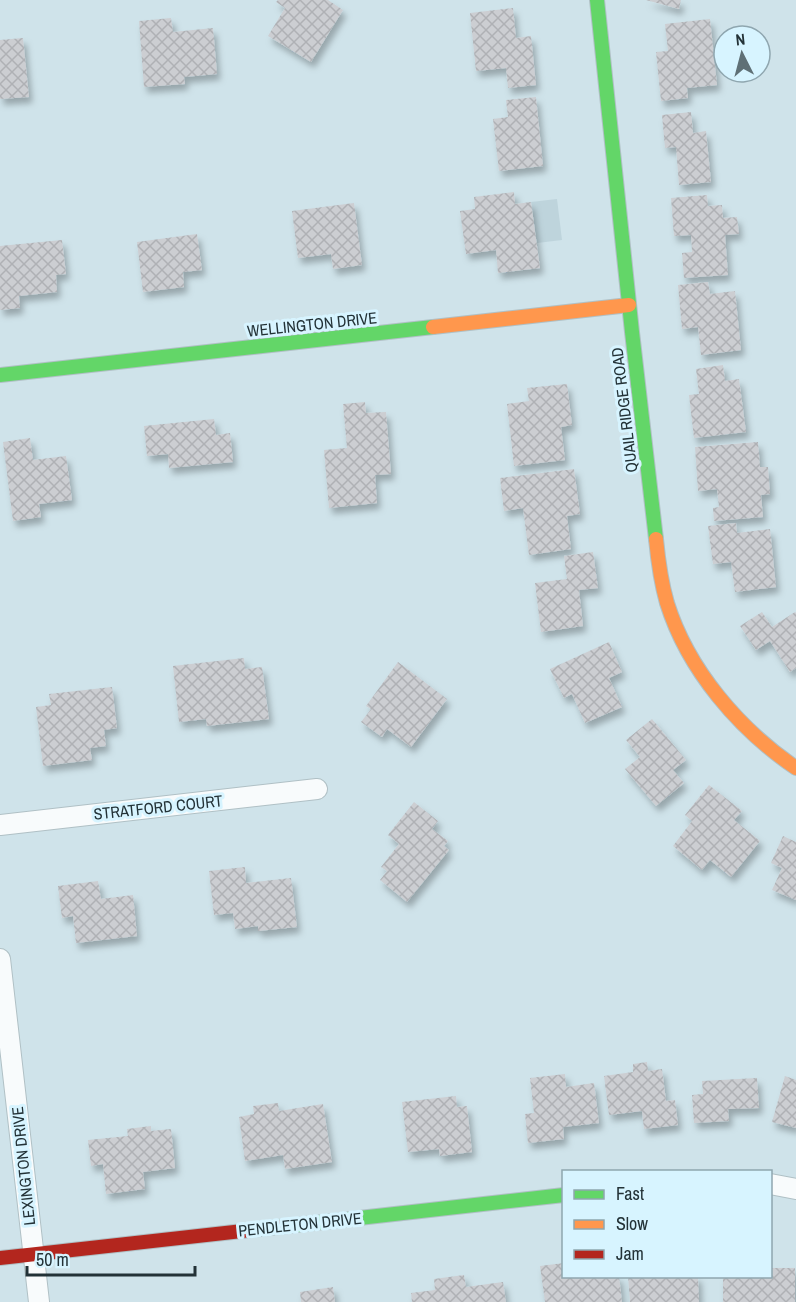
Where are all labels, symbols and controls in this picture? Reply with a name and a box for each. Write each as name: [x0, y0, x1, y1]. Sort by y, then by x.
north arrow: [712, 24, 772, 84]
text: N: [735, 28, 746, 51]
street label: WELLINGTON DRIVE: [246, 306, 378, 342]
street label: QUAIL RIDGE ROAD: [605, 346, 643, 474]
street label: STRATFORD COURT: [93, 789, 223, 825]
street label: LEXINGTON DRIVE: [6, 1105, 40, 1227]
legend: [562, 1170, 772, 1278]
text: Fast: [616, 1181, 644, 1206]
street label: PENDLETON DRIVE: [237, 1207, 363, 1241]
text: Slow: [616, 1211, 648, 1236]
scale bar: [27, 1239, 195, 1277]
text: Jam: [616, 1241, 644, 1266]
text: 50 m: [36, 1247, 69, 1272]

